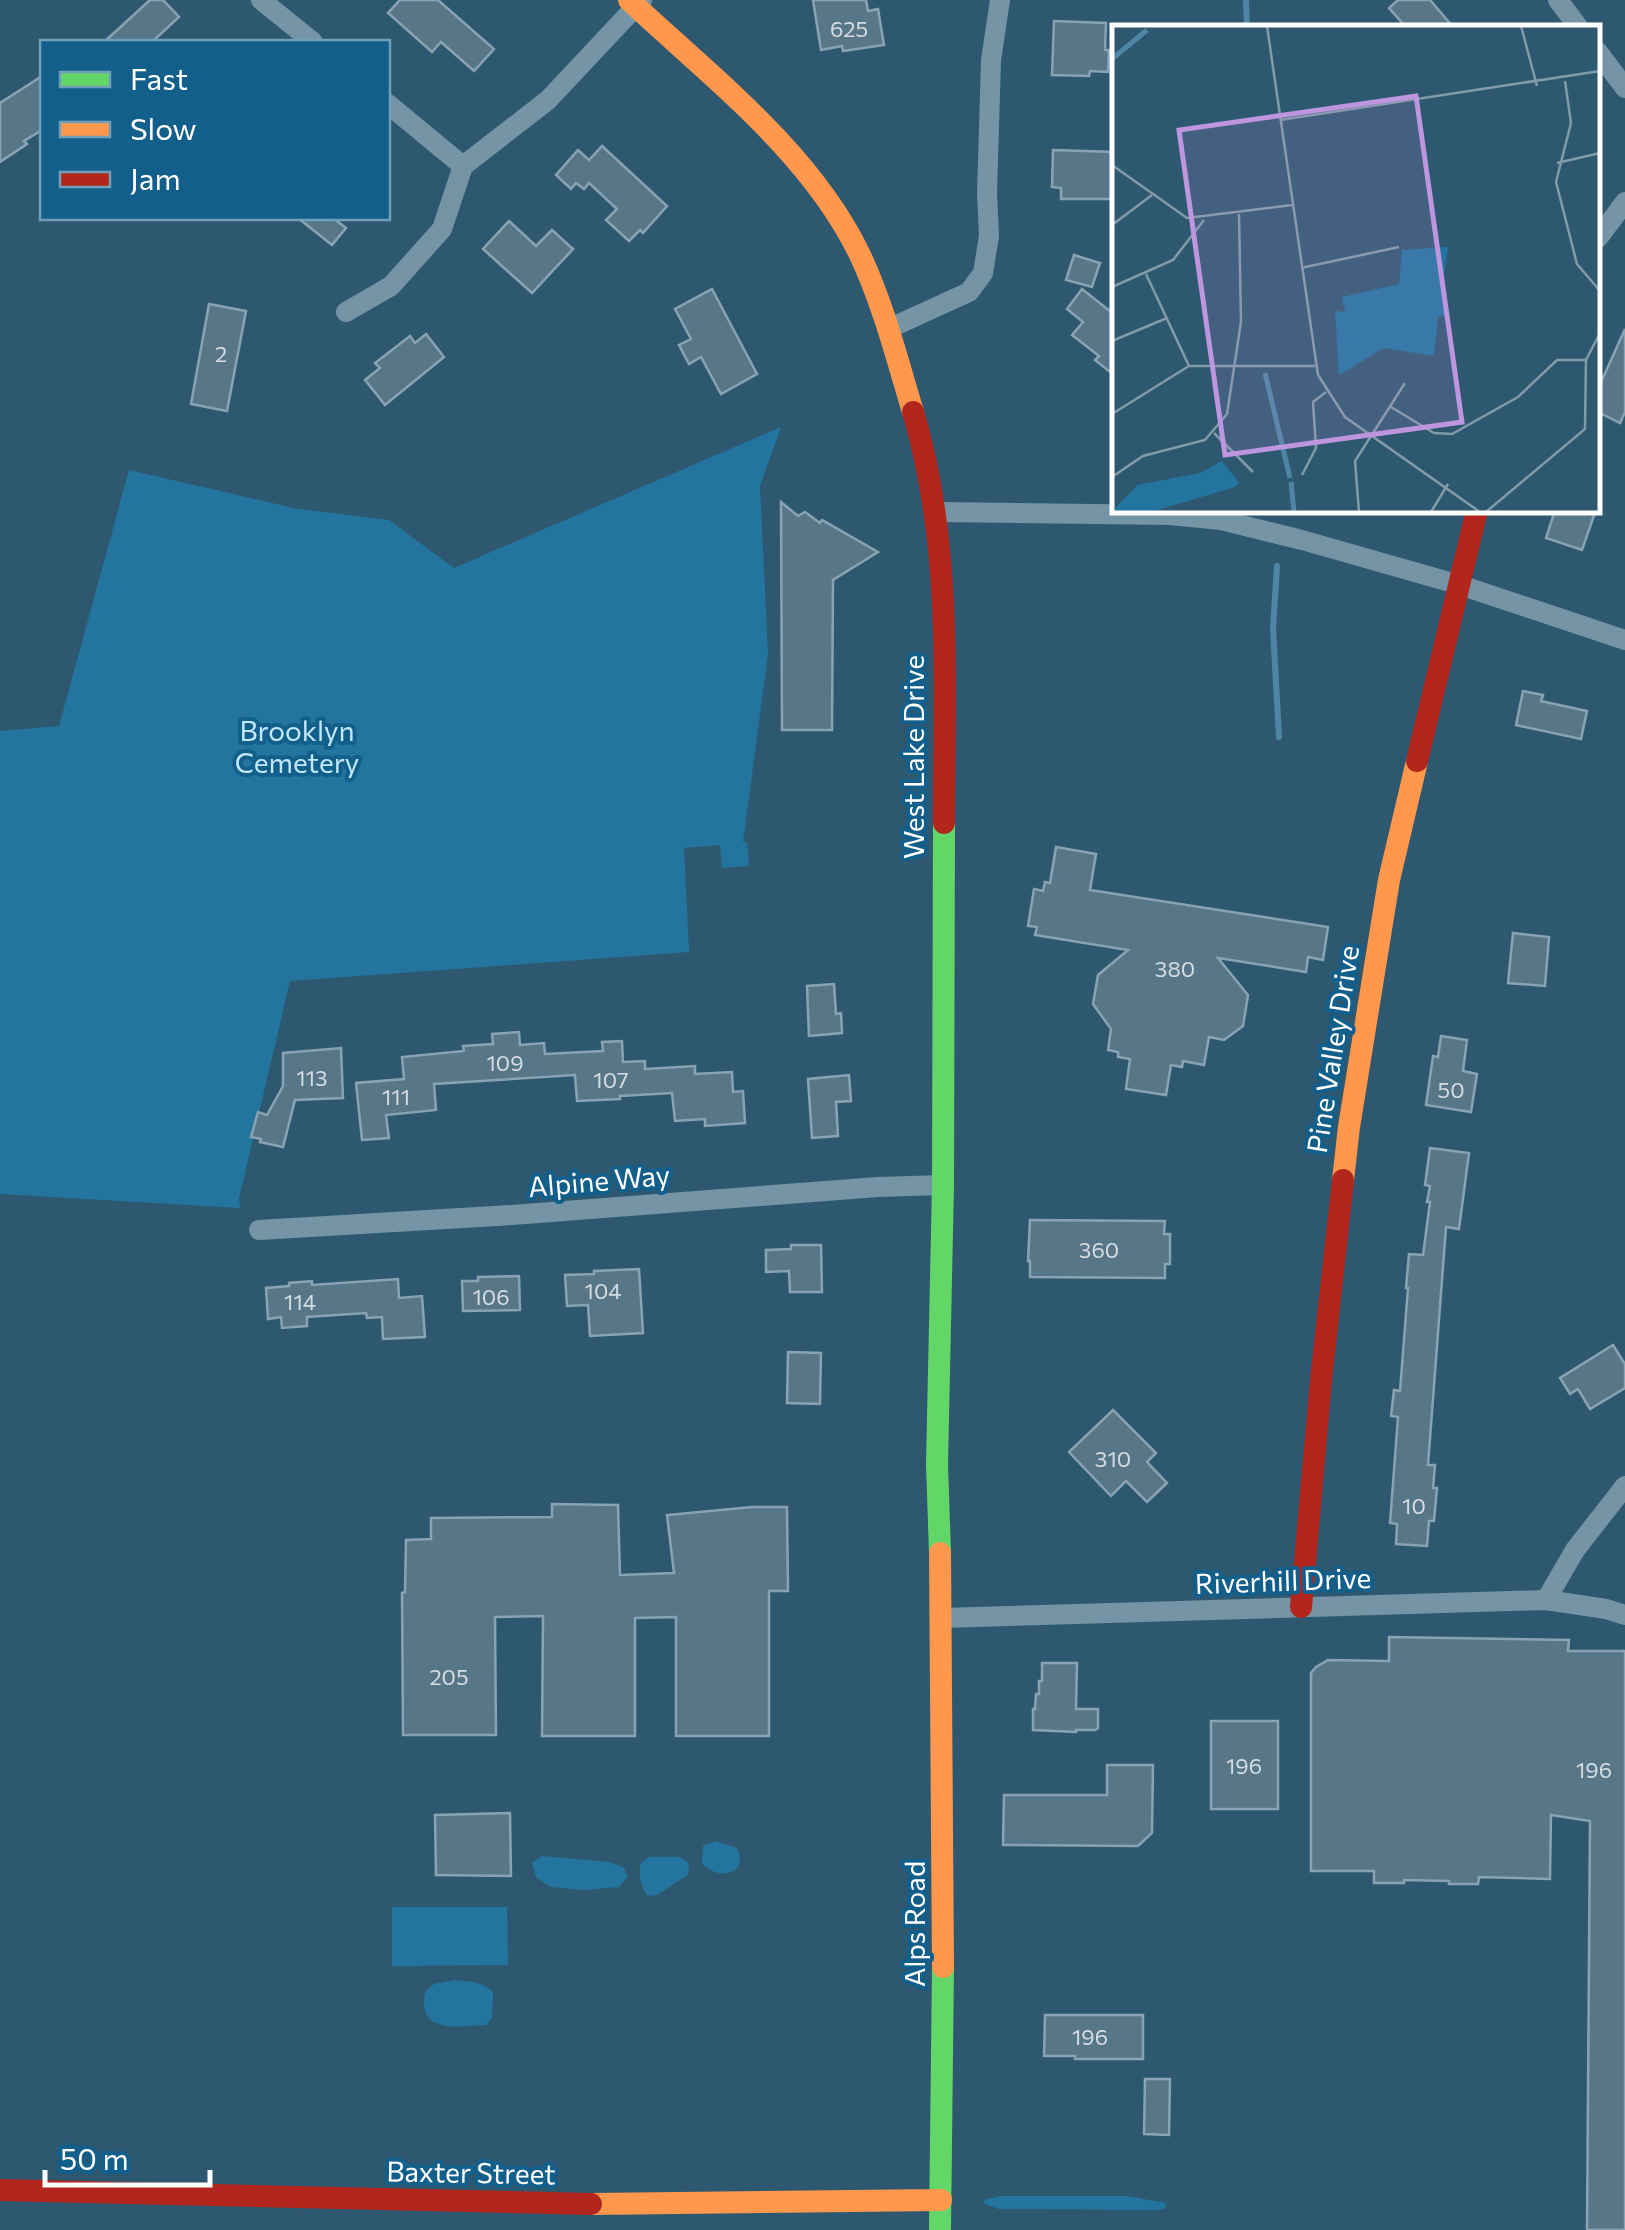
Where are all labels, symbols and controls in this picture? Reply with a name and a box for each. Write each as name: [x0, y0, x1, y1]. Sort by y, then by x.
house number: 625: [830, 15, 868, 42]
inset map: [1112, 25, 1600, 512]
legend: [40, 40, 390, 220]
text: Fast: [130, 59, 188, 96]
text: Slow: [130, 109, 197, 146]
text: Jam: [130, 159, 181, 196]
house number: 2: [215, 340, 227, 367]
street label: West Lake Drive: [896, 655, 930, 859]
park label: Brooklyn Cemetery: [235, 713, 359, 779]
street label: Pine Valley Drive: [1299, 943, 1365, 1155]
house number: 380: [1155, 955, 1195, 982]
house number: 109: [486, 1049, 524, 1076]
house number: 113: [296, 1064, 328, 1091]
house number: 107: [593, 1066, 629, 1093]
house number: 50: [1438, 1076, 1465, 1103]
house number: 111: [382, 1083, 410, 1110]
street label: Alpine Way: [527, 1157, 671, 1203]
house number: 360: [1079, 1236, 1119, 1263]
house number: 104: [585, 1277, 621, 1304]
house number: 106: [472, 1283, 510, 1310]
house number: 114: [284, 1288, 316, 1315]
house number: 310: [1095, 1445, 1131, 1472]
house number: 10: [1402, 1492, 1426, 1519]
street label: Riverhill Drive: [1194, 1560, 1372, 1600]
house number: 205: [429, 1663, 469, 1690]
house number: 196: [1226, 1752, 1262, 1779]
house number: 196: [1576, 1756, 1612, 1783]
street label: Alps Road: [897, 1861, 931, 1987]
house number: 196: [1072, 2023, 1108, 2050]
scale bar: [45, 2125, 210, 2187]
text: 50 m: [60, 2139, 129, 2176]
street label: Baxter Street: [386, 2154, 556, 2190]

